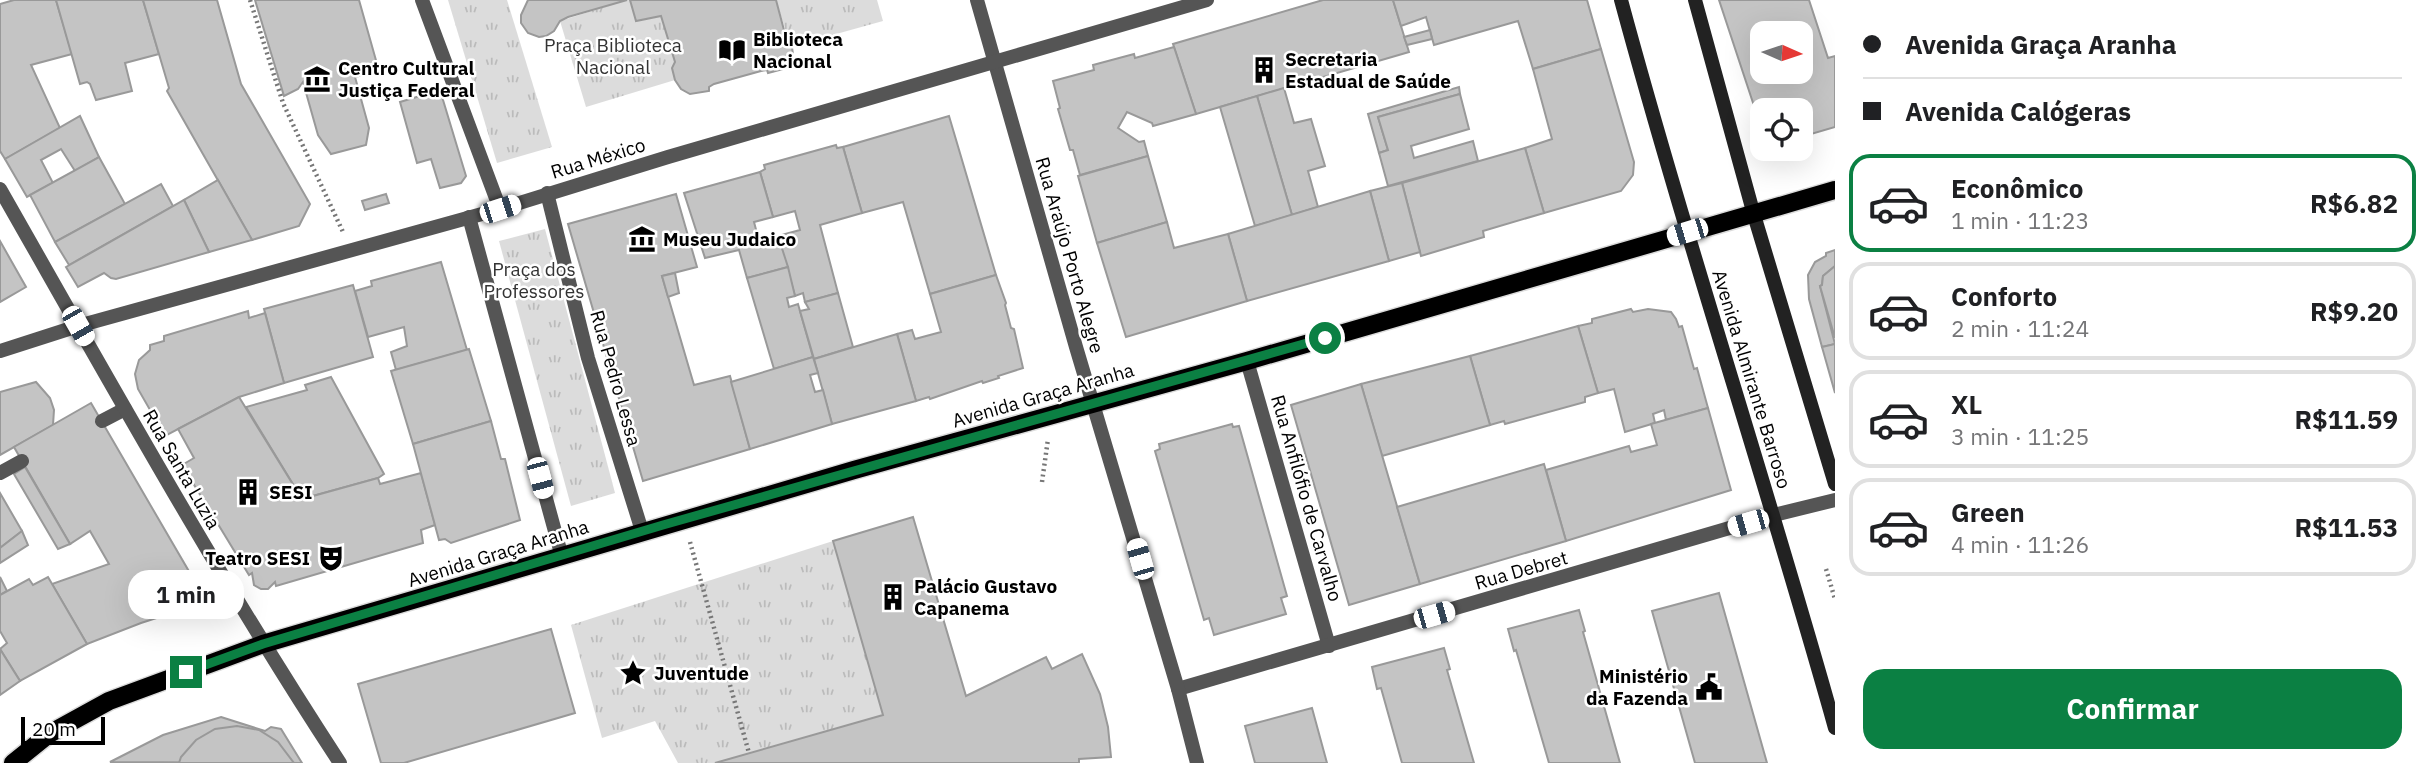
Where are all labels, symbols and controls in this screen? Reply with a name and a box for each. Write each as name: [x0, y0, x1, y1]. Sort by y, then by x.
north arrow: [1750, 21, 1813, 84]
map controls: [1750, 21, 1813, 161]
place label: Biblioteca Nacional: [753, 27, 843, 73]
text: Avenida Graça Aranha: [1905, 27, 2177, 61]
park label: Praça Biblioteca Nacional: [544, 33, 682, 79]
library icon: Biblioteca Nacional: [717, 35, 747, 65]
place label: Secretaria Estadual de Saúde: [1285, 47, 1451, 93]
building icon: Secretaria Estadual de Saúde: [1249, 55, 1279, 85]
place label: Centro Cultural Justiça Federal: [338, 56, 475, 102]
museum icon: Centro Cultural Justiça Federal: [302, 64, 332, 94]
text: Avenida Calógeras: [1905, 94, 2131, 128]
button: locate: [1750, 98, 1813, 161]
street label: Rua México: [548, 132, 648, 184]
street label: Rua Araújo Porto Alegre: [1030, 154, 1110, 356]
text: Econômico: [1951, 171, 2083, 205]
icon: car: [1867, 172, 1930, 235]
text: R$6.82: [2310, 186, 2398, 220]
car: [477, 193, 524, 225]
text: 1 min · 11:23: [1951, 205, 2089, 235]
car: [1664, 216, 1711, 248]
museum icon: Museu Judaico: [627, 224, 657, 254]
place label: Museu Judaico: [663, 227, 796, 251]
park label: Praça dos Professores: [484, 257, 584, 303]
street label: Avenida Almirante Barroso: [1707, 267, 1797, 491]
text: Conforto: [1951, 279, 2057, 313]
icon: car: [1867, 280, 1930, 343]
text: R$9.20: [2310, 294, 2398, 328]
car: [59, 303, 98, 349]
street label: Rua Pedro Lessa: [585, 307, 647, 449]
text: 2 min · 11:24: [1951, 313, 2089, 343]
route start: [1309, 322, 1341, 354]
street label: Avenida Graça Aranha: [949, 358, 1137, 432]
text: XL: [1951, 387, 1982, 421]
icon: car: [1867, 388, 1930, 451]
street label: Rua Anfilófio de Carvalho: [1266, 392, 1348, 604]
text: R$11.59: [2294, 402, 2398, 436]
street label: Rua Santa Luzia: [138, 405, 226, 533]
text: 3 min · 11:25: [1951, 421, 2089, 451]
car: [525, 455, 556, 501]
building icon: SESI: [233, 477, 263, 507]
place label: SESI: [269, 480, 312, 504]
text: Green: [1951, 495, 2025, 529]
icon: car: [1867, 496, 1930, 559]
car: [1725, 507, 1772, 539]
text: R$11.53: [2294, 510, 2398, 544]
street label: Avenida Graça Aranha: [405, 514, 591, 592]
text: 4 min · 11:26: [1951, 529, 2089, 559]
car: [1125, 536, 1156, 582]
theatre icon: Teatro SESI: [316, 543, 346, 573]
street label: Rua Debret: [1472, 545, 1570, 595]
place label: Teatro SESI: [205, 546, 310, 570]
callout: 1 min: [128, 570, 244, 620]
place label: Palácio Gustavo Capanema: [914, 574, 1057, 620]
text: 1 min: [156, 579, 216, 609]
building icon: Palácio Gustavo Capanema: [878, 582, 908, 612]
car: [1411, 599, 1458, 631]
route end: [170, 656, 202, 688]
place icon: Juventude: [618, 658, 648, 688]
place label: Juventude: [654, 661, 749, 685]
place label: Ministério da Fazenda: [1586, 664, 1688, 710]
button: Confirmar: [1863, 669, 2402, 749]
public building icon: Ministério da Fazenda: [1694, 672, 1724, 702]
scale bar: [21, 714, 105, 746]
text: 20 m: [32, 717, 76, 741]

